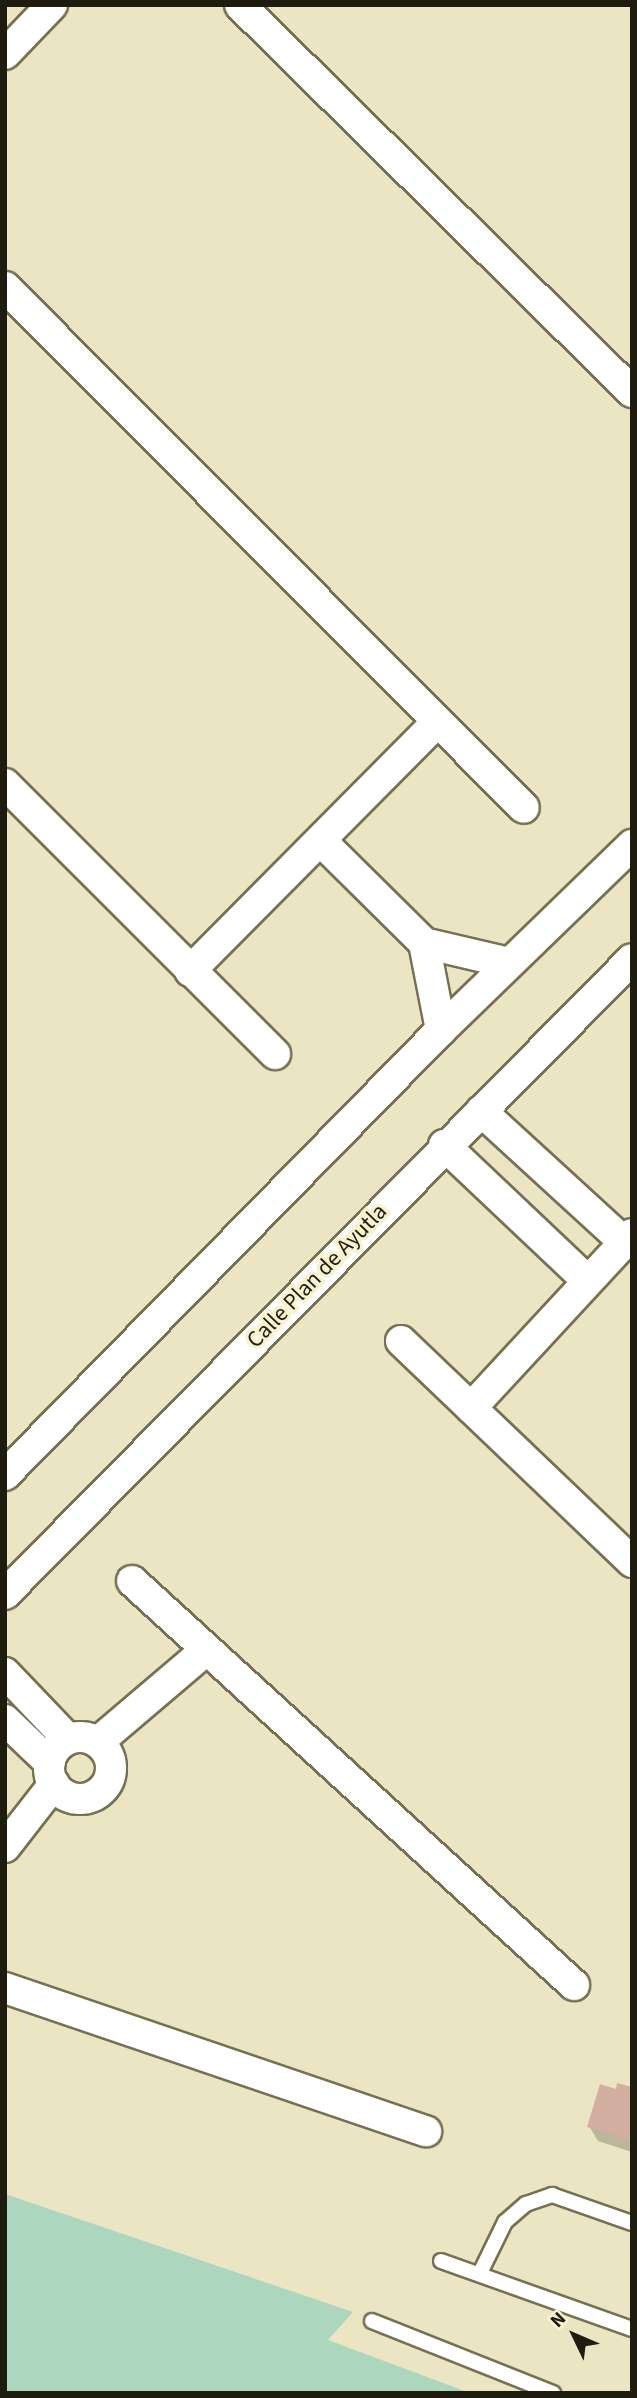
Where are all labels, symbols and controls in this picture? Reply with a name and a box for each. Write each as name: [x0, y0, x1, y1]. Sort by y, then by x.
street label: Calle Plan de Ayutla: [241, 1198, 393, 1354]
north arrow: [539, 2300, 609, 2370]
text: N: [544, 2306, 573, 2334]

